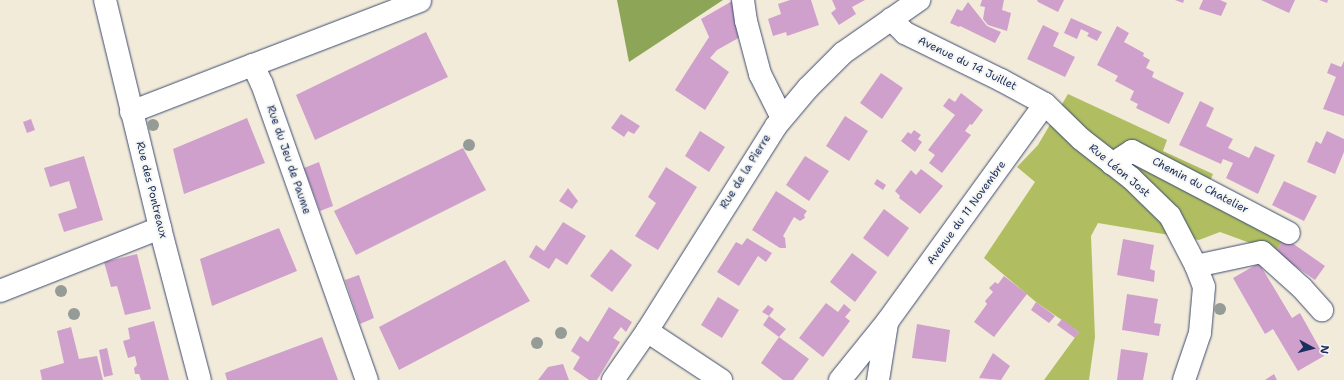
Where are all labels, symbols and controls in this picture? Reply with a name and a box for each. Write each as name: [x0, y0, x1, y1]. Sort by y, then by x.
street label: Avenue du 14 Juillet: [915, 34, 1019, 94]
street label: Rue du Jeu de Paume: [263, 104, 313, 216]
street label: Rue de la Pierre: [718, 132, 774, 212]
street label: Rue des Pontreaux: [133, 140, 169, 240]
street label: Rue Léon Jost: [1086, 142, 1152, 200]
street label: Chemin du Chatelier: [1150, 155, 1250, 217]
street label: Avenue du 11 Novembre: [925, 158, 1009, 268]
north arrow: [1292, 328, 1332, 368]
text: N: [1316, 344, 1332, 355]

